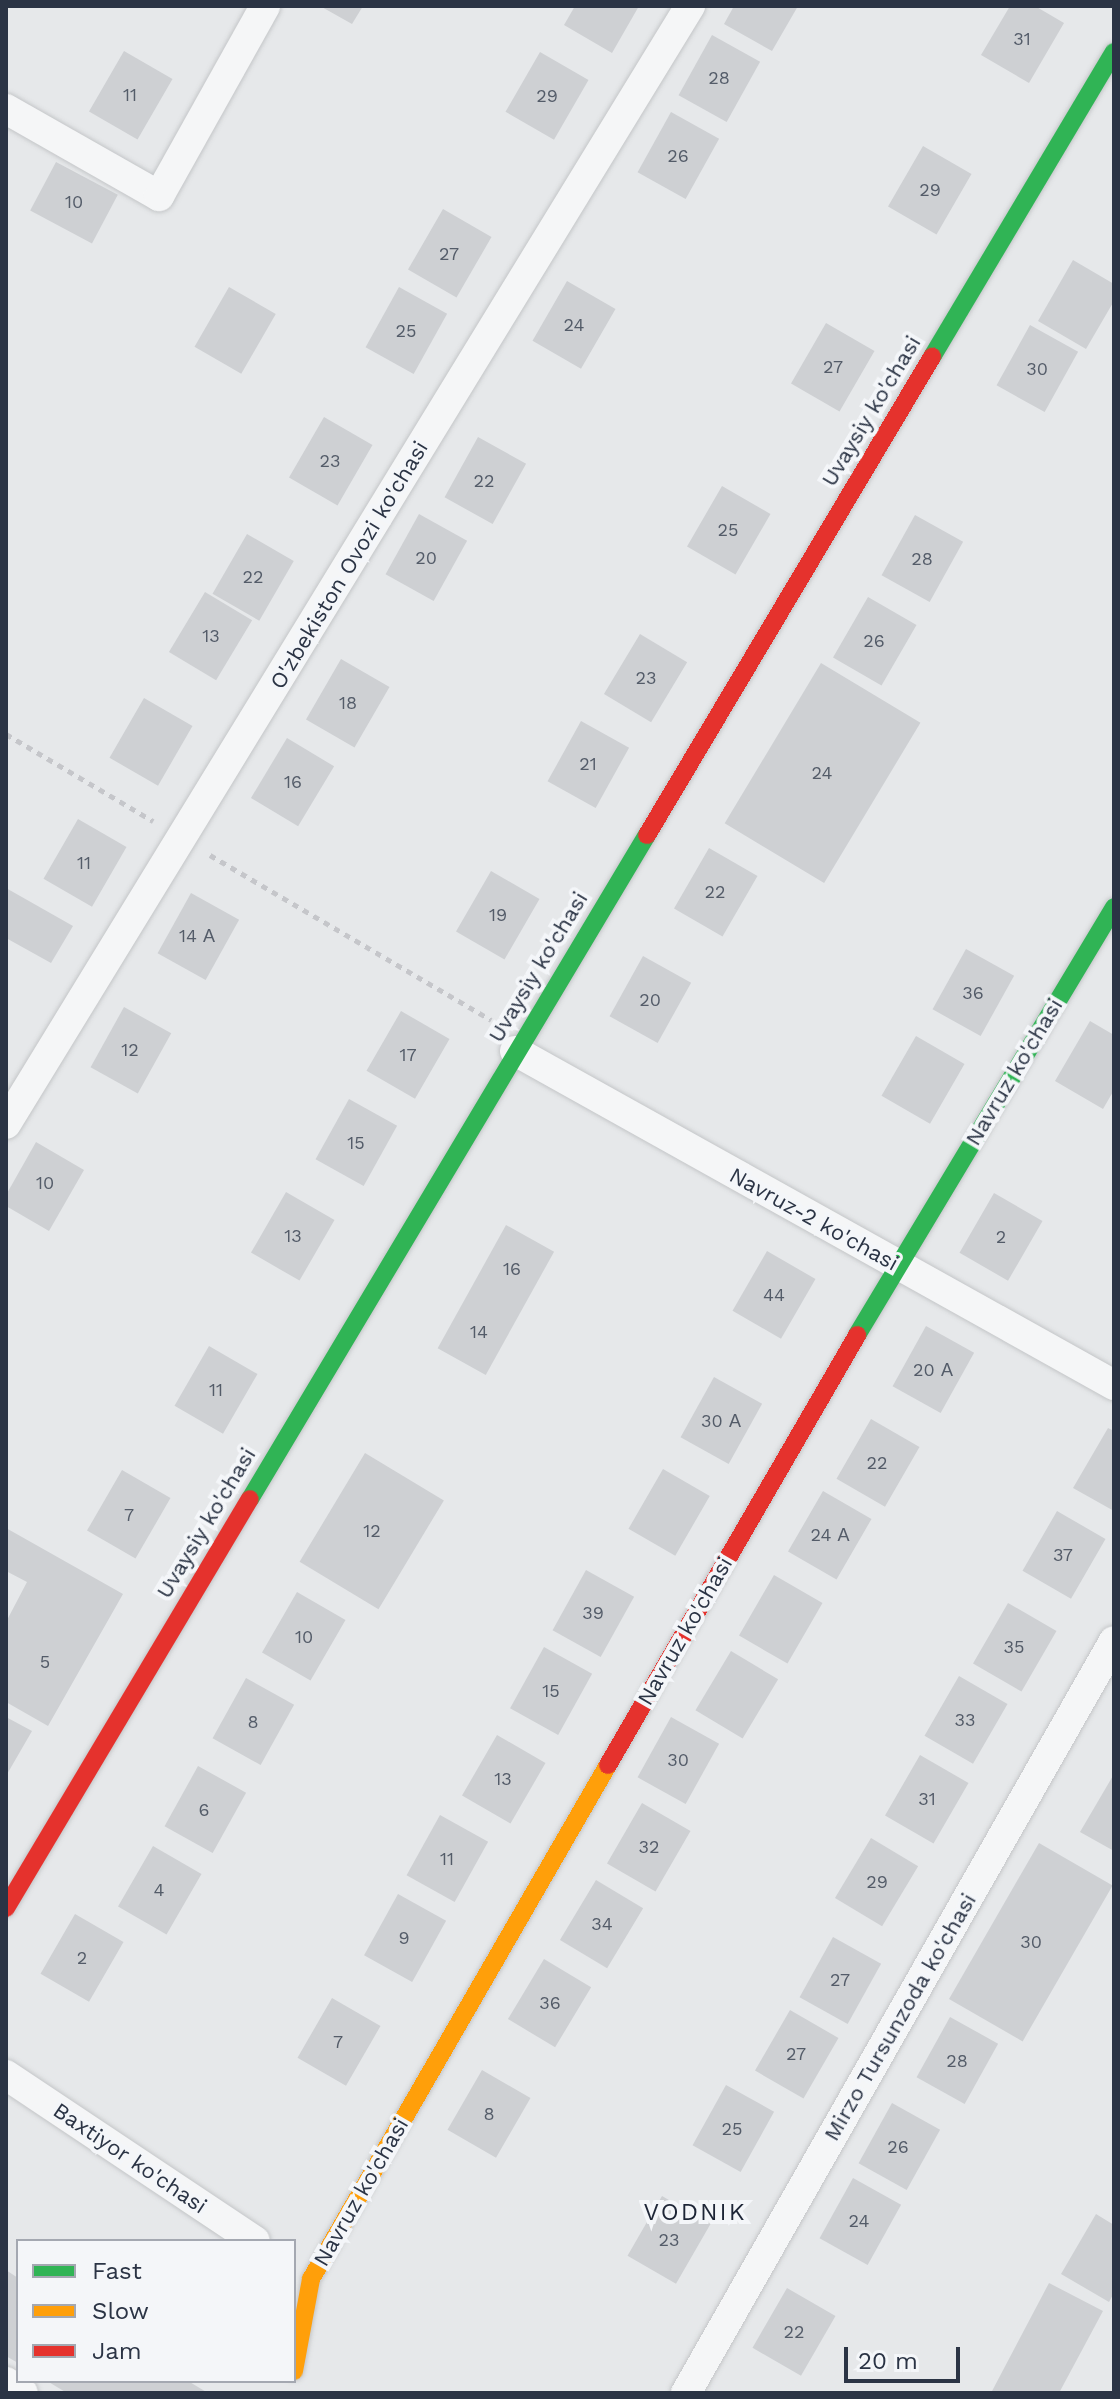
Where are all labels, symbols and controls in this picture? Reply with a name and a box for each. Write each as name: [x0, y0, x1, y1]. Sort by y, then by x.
house number: 31: [1013, 28, 1031, 50]
house number: 28: [708, 67, 730, 89]
house number: 11: [123, 84, 137, 106]
house number: 29: [536, 85, 558, 107]
house number: 26: [667, 145, 689, 167]
house number: 29: [919, 179, 941, 201]
house number: 10: [65, 191, 83, 213]
house number: 27: [439, 243, 459, 265]
house number: 24: [564, 314, 584, 336]
house number: 25: [396, 320, 416, 342]
street label: Uvaysiy ko'chasi: [816, 331, 926, 491]
house number: 27: [823, 356, 843, 378]
house number: 30: [1026, 358, 1048, 380]
street label: O'zbekiston Ovozi ko'chasi: [264, 436, 434, 694]
house number: 23: [320, 450, 340, 472]
house number: 22: [474, 470, 494, 492]
house number: 25: [718, 519, 738, 541]
house number: 20: [415, 547, 437, 569]
house number: 28: [911, 548, 933, 570]
house number: 22: [243, 566, 263, 588]
house number: 13: [202, 625, 220, 647]
house number: 26: [863, 630, 885, 652]
house number: 23: [636, 667, 656, 689]
house number: 18: [339, 692, 357, 714]
house number: 21: [579, 753, 597, 775]
house number: 24: [812, 762, 832, 784]
house number: 16: [284, 771, 302, 793]
house number: 11: [77, 852, 91, 874]
house number: 22: [705, 881, 725, 903]
street label: Uvaysiy ko'chasi: [483, 887, 593, 1047]
house number: 19: [489, 904, 507, 926]
house number: 14 А: [179, 925, 215, 947]
house number: 36: [962, 982, 984, 1004]
house number: 20: [639, 989, 661, 1011]
street label: Navruz ko'chasi: [960, 994, 1068, 1150]
house number: 12: [121, 1039, 139, 1061]
house number: 17: [399, 1044, 417, 1066]
house number: 15: [347, 1132, 365, 1154]
street label: Navruz-2 ko'chasi: [725, 1162, 903, 1276]
house number: 10: [36, 1172, 54, 1194]
house number: 13: [284, 1225, 302, 1247]
house number: 2: [996, 1226, 1006, 1248]
house number: 16: [503, 1258, 521, 1280]
house number: 44: [763, 1284, 785, 1306]
house number: 14: [470, 1321, 488, 1343]
house number: 20 А: [913, 1359, 953, 1381]
house number: 11: [209, 1379, 223, 1401]
house number: 30 А: [701, 1410, 741, 1432]
street label: Uvaysiy ko'chasi: [151, 1443, 261, 1603]
house number: 22: [867, 1452, 887, 1474]
house number: 7: [124, 1504, 134, 1526]
house number: 12: [363, 1520, 381, 1542]
house number: 24 А: [810, 1524, 850, 1546]
house number: 37: [1053, 1544, 1073, 1566]
street label: Navruz ko'chasi: [632, 1552, 738, 1710]
house number: 39: [582, 1602, 604, 1624]
house number: 10: [295, 1626, 313, 1648]
house number: 35: [1004, 1636, 1024, 1658]
house number: 5: [40, 1651, 50, 1673]
house number: 15: [542, 1680, 560, 1702]
house number: 33: [955, 1709, 975, 1731]
house number: 8: [247, 1711, 259, 1733]
house number: 30: [667, 1749, 689, 1771]
house number: 13: [494, 1768, 512, 1790]
house number: 31: [918, 1788, 936, 1810]
house number: 6: [199, 1799, 209, 1821]
house number: 32: [639, 1836, 659, 1858]
house number: 11: [440, 1848, 454, 1870]
house number: 29: [866, 1871, 888, 1893]
house number: 4: [154, 1879, 164, 1901]
street label: Mirzo Tursunzoda ko'chasi: [818, 1888, 982, 2146]
house number: 34: [591, 1913, 613, 1935]
house number: 9: [398, 1927, 410, 1949]
house number: 30: [1020, 1931, 1042, 1953]
house number: 2: [77, 1947, 87, 1969]
house number: 27: [830, 1969, 850, 1991]
house number: 36: [539, 1992, 561, 2014]
house number: 7: [333, 2031, 343, 2053]
house number: 27: [786, 2043, 806, 2065]
house number: 28: [946, 2050, 968, 2072]
street label: Baxtiyor ko'chasi: [48, 2097, 212, 2219]
house number: 8: [483, 2103, 495, 2125]
street label: Navruz ko'chasi: [308, 2113, 414, 2271]
house number: 25: [722, 2118, 742, 2140]
house number: 26: [887, 2136, 909, 2158]
district label: VODNIK: [644, 2199, 746, 2227]
house number: 24: [849, 2210, 869, 2232]
house number: 23: [659, 2229, 679, 2251]
legend: [16, 2239, 296, 2383]
text: Fast: [92, 2257, 142, 2285]
text: Slow: [92, 2297, 149, 2325]
house number: 22: [784, 2321, 804, 2343]
scale bar: [848, 2331, 964, 2381]
text: Jam: [92, 2337, 142, 2365]
text: 20 m: [858, 2347, 918, 2375]

